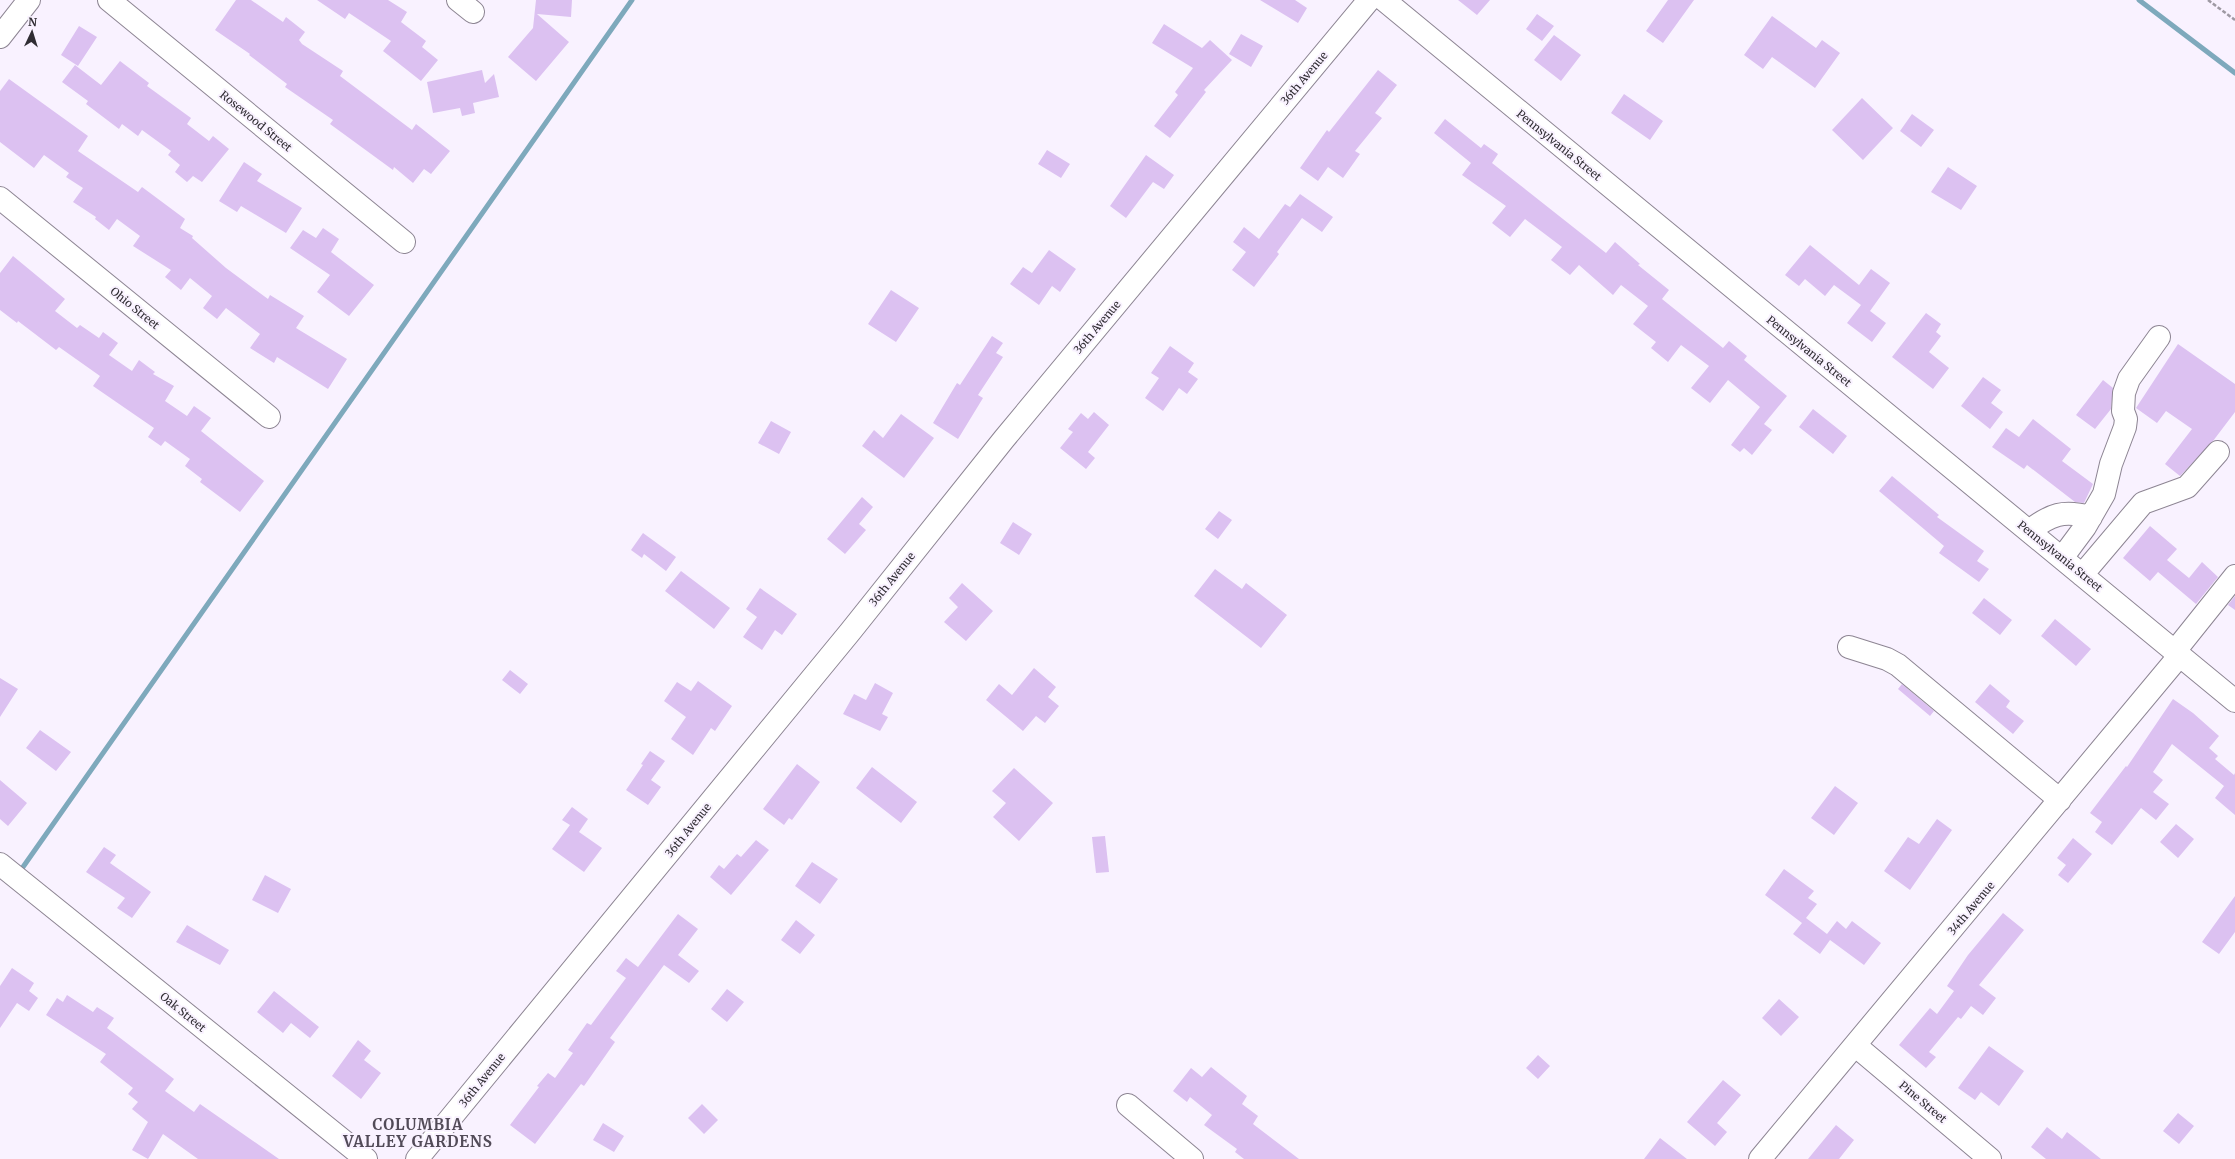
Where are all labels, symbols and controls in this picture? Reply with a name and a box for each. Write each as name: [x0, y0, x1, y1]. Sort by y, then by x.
north arrow: [12, 12, 52, 52]
text: N: [28, 15, 38, 29]
street label: 36th Avenue: [1278, 48, 1331, 108]
street label: Rosewood Street: [217, 88, 295, 155]
street label: Pennsylvania Street: [1514, 107, 1605, 184]
street label: Ohio Street: [108, 284, 163, 332]
street label: 36th Avenue: [1071, 297, 1124, 357]
street label: Pennsylvania Street: [1764, 313, 1855, 390]
street label: Pennsylvania Street: [2015, 518, 2106, 595]
street label: 36th Avenue: [866, 549, 918, 609]
street label: 36th Avenue: [662, 800, 714, 860]
street label: 34th Avenue: [1945, 878, 1998, 938]
street label: Oak Street: [157, 989, 209, 1035]
street label: 36th Avenue: [456, 1050, 508, 1110]
street label: Pine Street: [1896, 1078, 1950, 1126]
district label: COLUMBIA VALLEY GARDENS: [342, 1115, 493, 1151]

